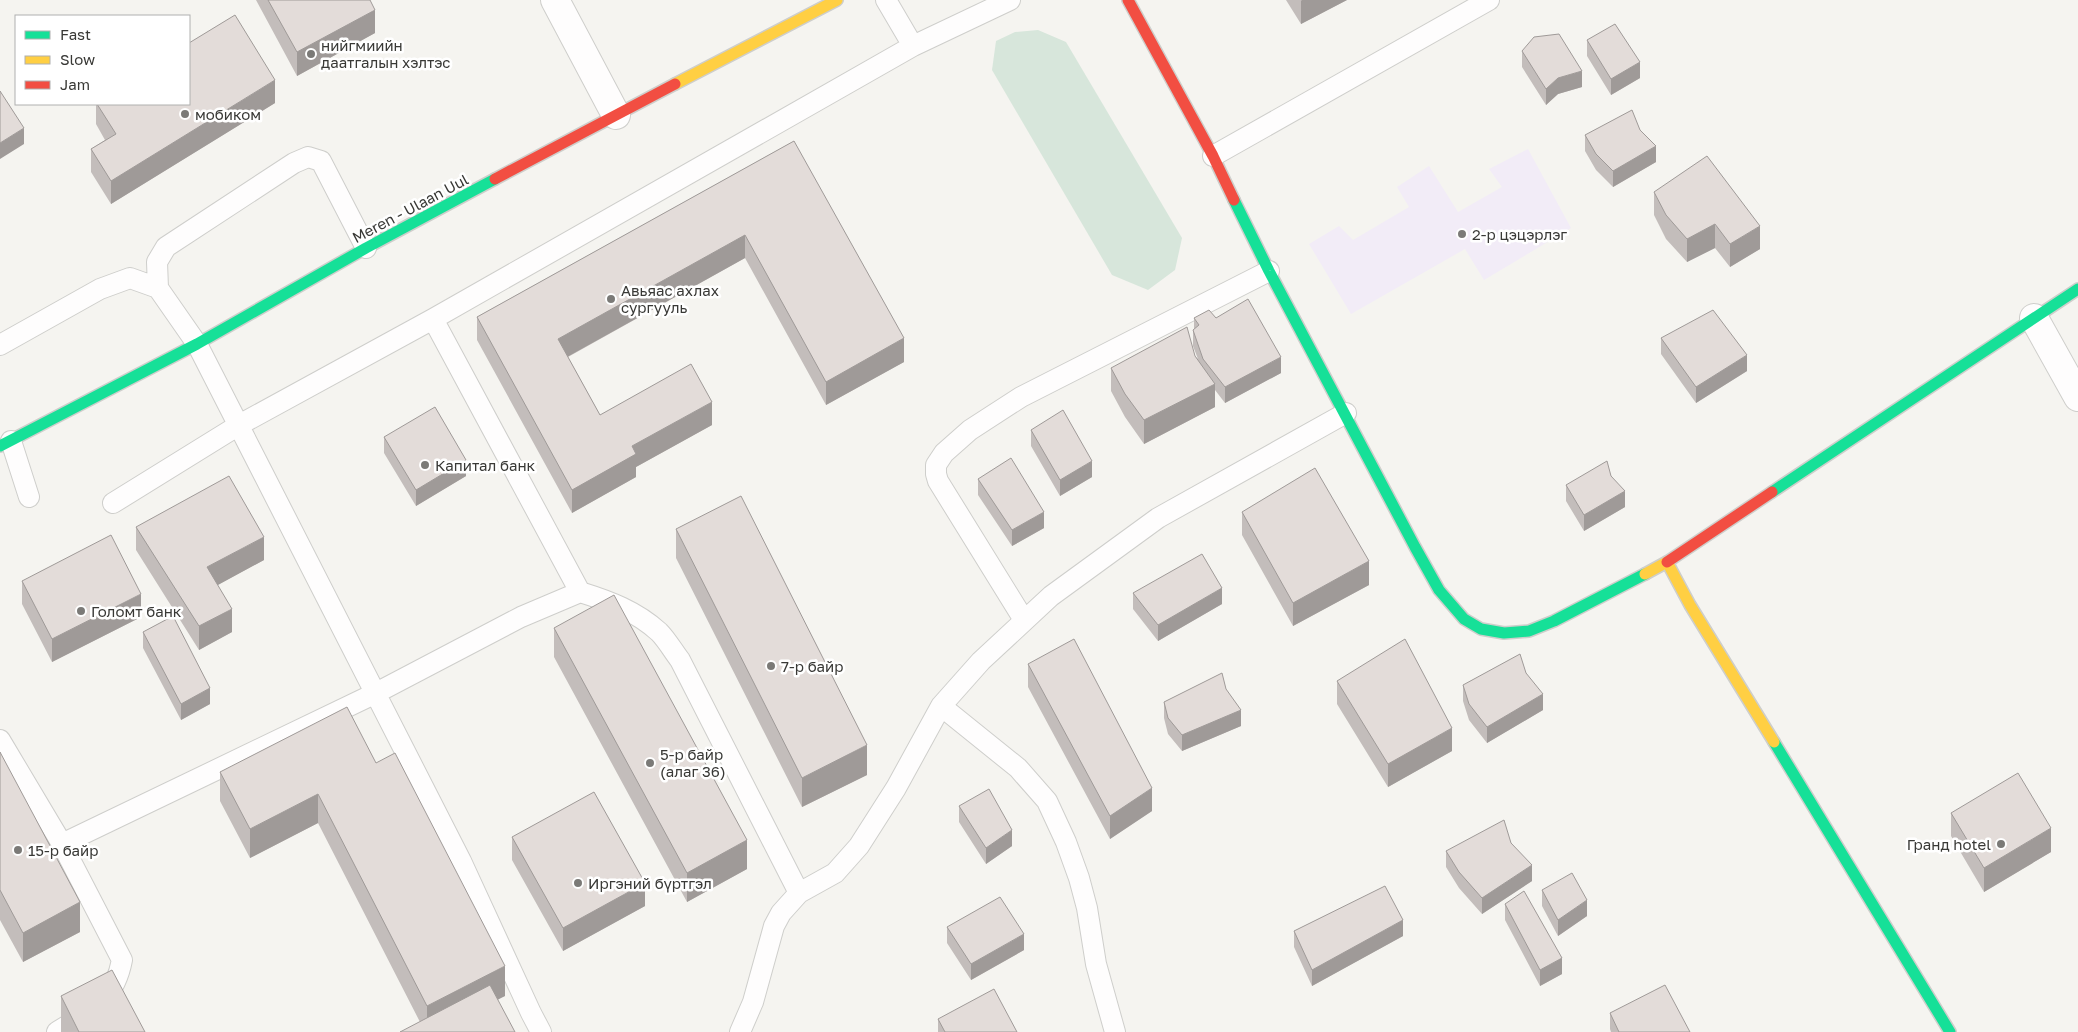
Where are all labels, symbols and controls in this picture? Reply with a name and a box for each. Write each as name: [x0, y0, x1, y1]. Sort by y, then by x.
legend: [15, 15, 190, 105]
text: Fast: [60, 25, 91, 43]
place label: нийгмиийн даатгалын хэлтэс: [321, 36, 451, 71]
marker: нийгмиийн даатгалын хэлтэс: [305, 48, 317, 60]
text: Slow: [60, 50, 95, 68]
text: Jam: [60, 75, 90, 93]
place label: мобиком: [195, 105, 261, 123]
marker: мобиком: [179, 108, 191, 120]
street label: Meren - Ulaan Uul: [349, 170, 471, 246]
place label: 2-р цэцэрлэг: [1472, 225, 1567, 243]
marker: 2-р цэцэрлэг: [1456, 228, 1468, 240]
place label: Авьяас ахлах сургууль: [621, 281, 719, 316]
marker: Авьяас ахлах сургууль: [605, 293, 617, 305]
place label: Капитал банк: [435, 456, 536, 474]
marker: Капитал банк: [419, 459, 431, 471]
place label: Голомт банк: [91, 602, 182, 620]
marker: Голомт банк: [75, 605, 87, 617]
place label: 7-р байр: [781, 657, 843, 675]
marker: 7-р байр: [765, 660, 777, 672]
place label: 5-р байр (алаг 36): [660, 745, 726, 780]
marker: 5-р байр (алаг 36): [644, 757, 656, 769]
place label: Гранд hotel: [1907, 835, 1991, 853]
marker: Гранд hotel: [1995, 838, 2007, 850]
place label: 15-р байр: [28, 841, 98, 859]
marker: 15-р байр: [12, 844, 24, 856]
place label: Иргэний бүртгэл: [588, 874, 712, 893]
marker: Иргэний бүртгэл: [572, 877, 584, 889]

